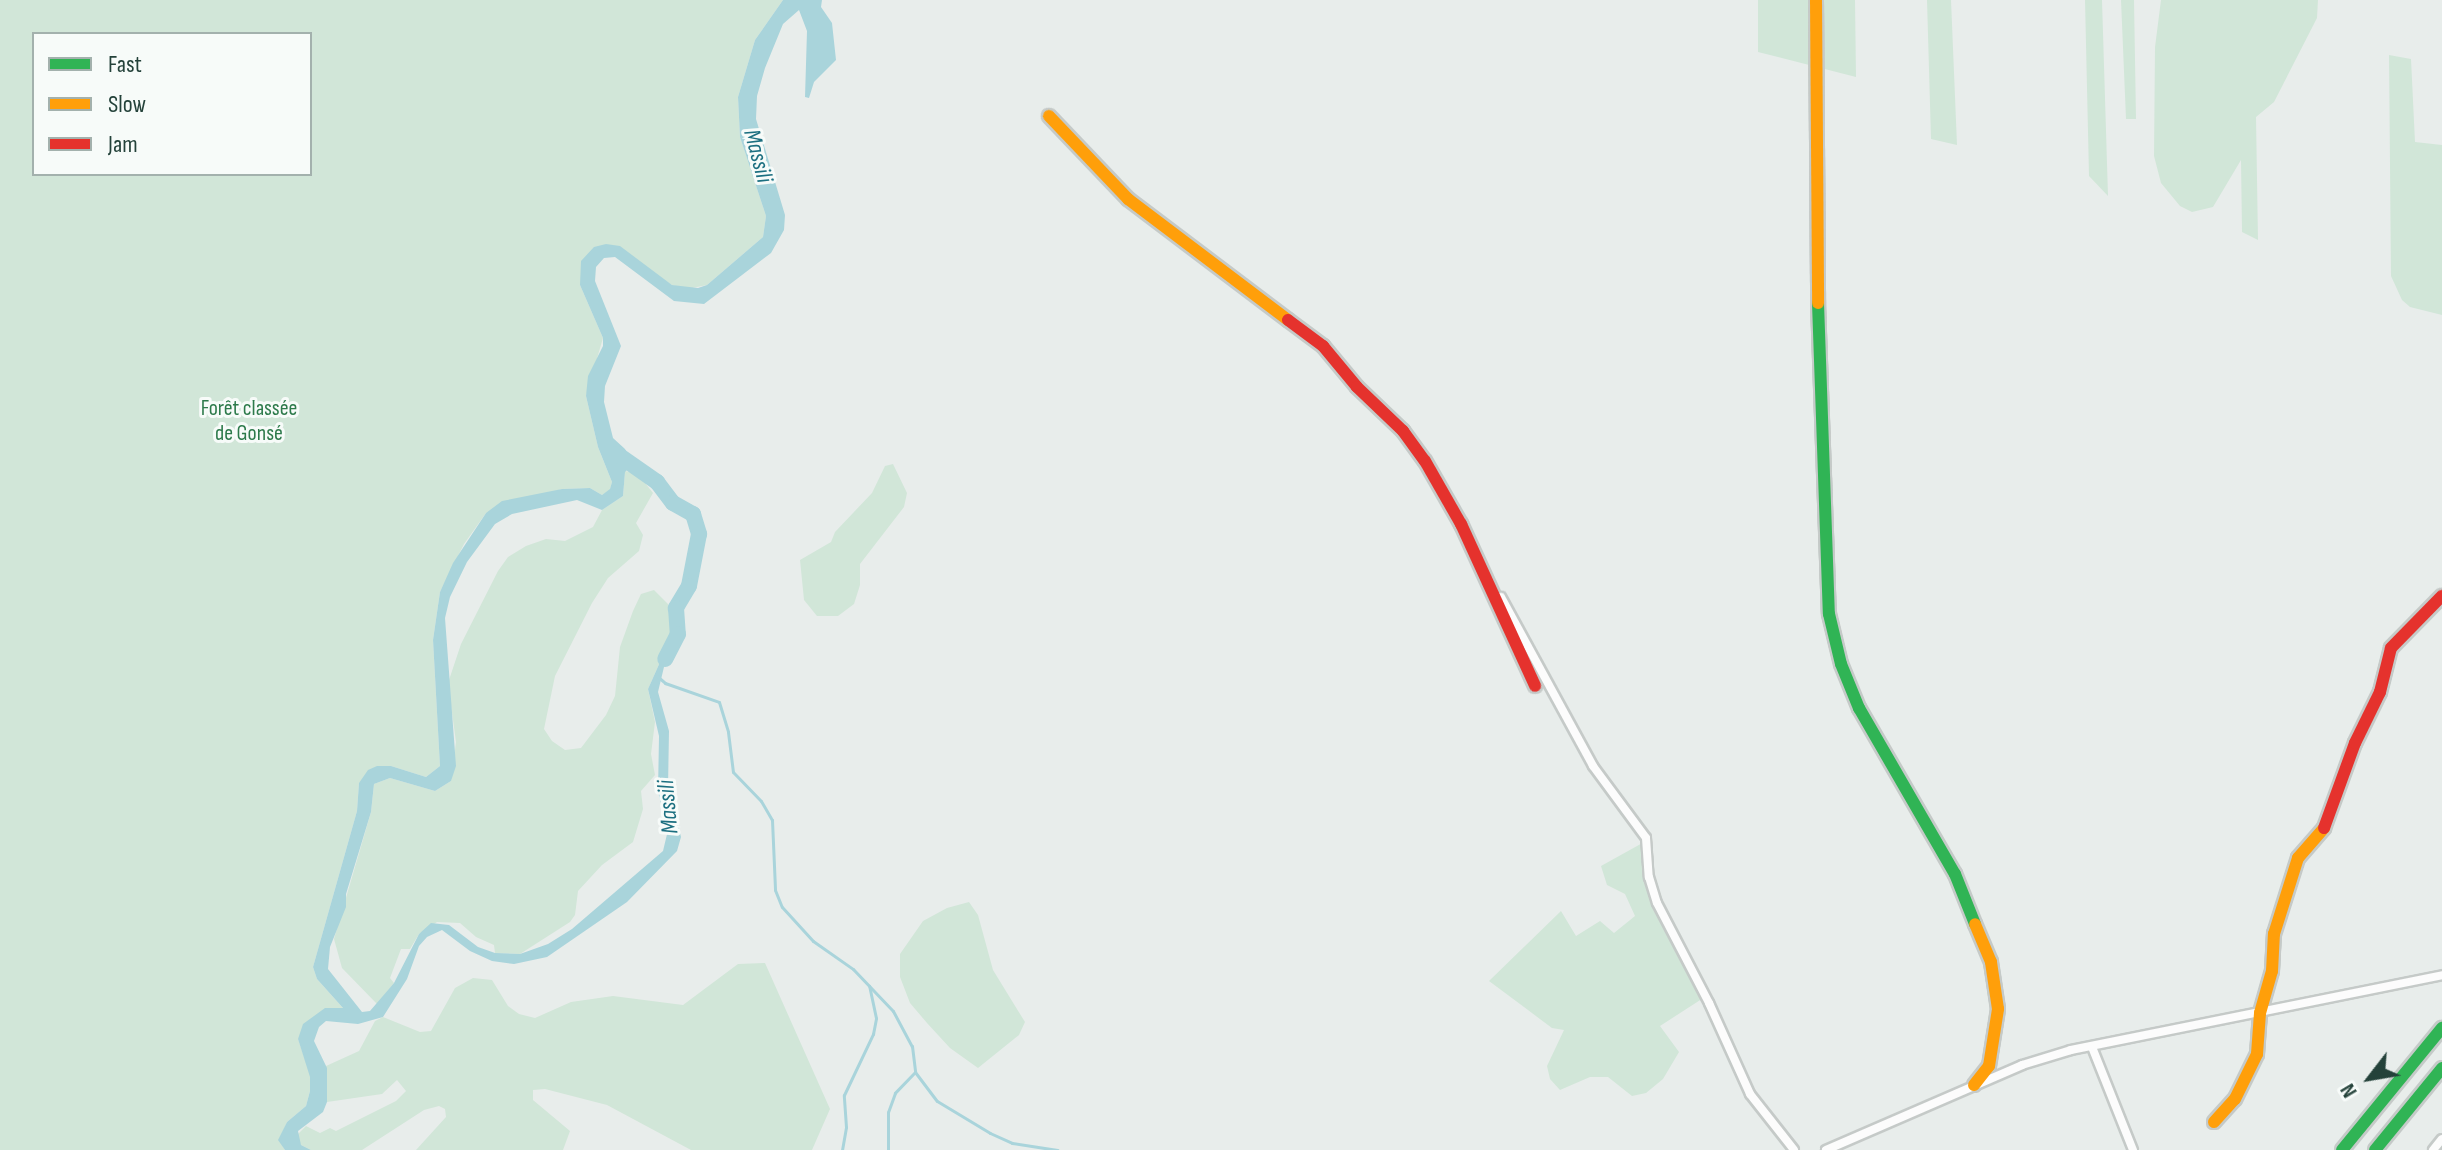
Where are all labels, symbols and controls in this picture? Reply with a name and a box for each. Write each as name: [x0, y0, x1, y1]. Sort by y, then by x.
legend: [32, 32, 312, 176]
text: Fast: [108, 50, 142, 79]
text: Slow: [108, 90, 146, 119]
water label: Massili: [737, 126, 779, 186]
text: Jam: [108, 130, 138, 159]
park label: Forêt classée de Gonsé: [201, 395, 297, 446]
water label: Massili: [651, 779, 685, 835]
north arrow: [2330, 1038, 2410, 1118]
text: N: [2334, 1079, 2364, 1103]

